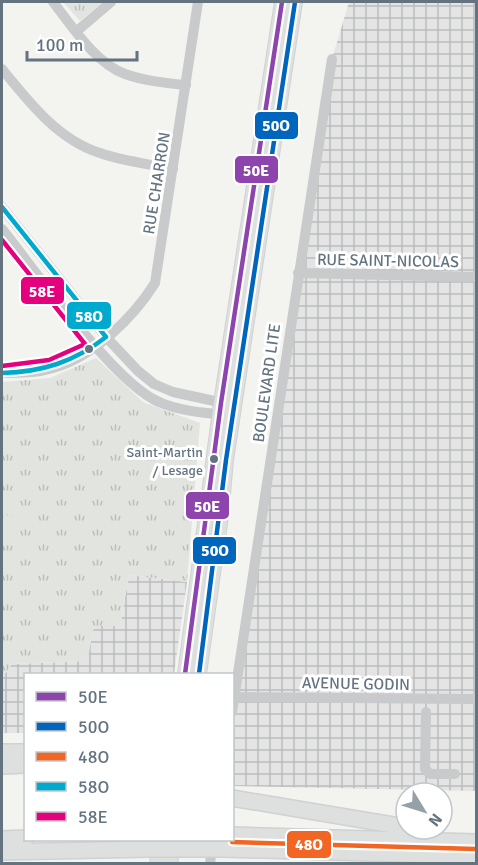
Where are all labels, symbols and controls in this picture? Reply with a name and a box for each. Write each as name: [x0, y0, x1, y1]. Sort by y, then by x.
scale bar: [27, 24, 136, 62]
text: 100 m: [36, 34, 83, 56]
line badge: 50O: [254, 111, 299, 140]
text: 50O: [262, 116, 290, 136]
street label: RUE CHARRON: [139, 131, 175, 236]
line badge: 50E: [234, 155, 279, 184]
text: 50E: [243, 161, 269, 181]
street label: RUE SAINT-NICOLAS: [317, 250, 459, 272]
line badge: 58E: [20, 276, 65, 305]
text: 58E: [29, 282, 55, 302]
line badge: 58O: [66, 301, 112, 330]
text: 58O: [75, 307, 103, 327]
street label: BOULEVARD LITE: [249, 323, 285, 444]
unlabelled marker: [83, 343, 95, 355]
place label: Saint-Martin / Lesage: [127, 444, 203, 479]
marker: Saint-Martin / Lesage: [208, 453, 220, 465]
line badge: 50E: [185, 491, 230, 520]
text: 50E: [194, 497, 220, 517]
line badge: 50O: [192, 536, 237, 565]
text: 50O: [201, 541, 229, 561]
legend: [24, 673, 234, 841]
street label: AVENUE GODIN: [302, 673, 410, 695]
text: 50E: [78, 686, 108, 708]
text: 50O: [78, 716, 109, 738]
text: 48O: [78, 746, 109, 768]
text: 58O: [78, 776, 109, 798]
north arrow: [394, 781, 454, 841]
text: 58E: [78, 806, 108, 828]
text: N: [424, 809, 446, 830]
line badge: 48O: [286, 830, 332, 859]
text: 48O: [295, 835, 323, 855]

